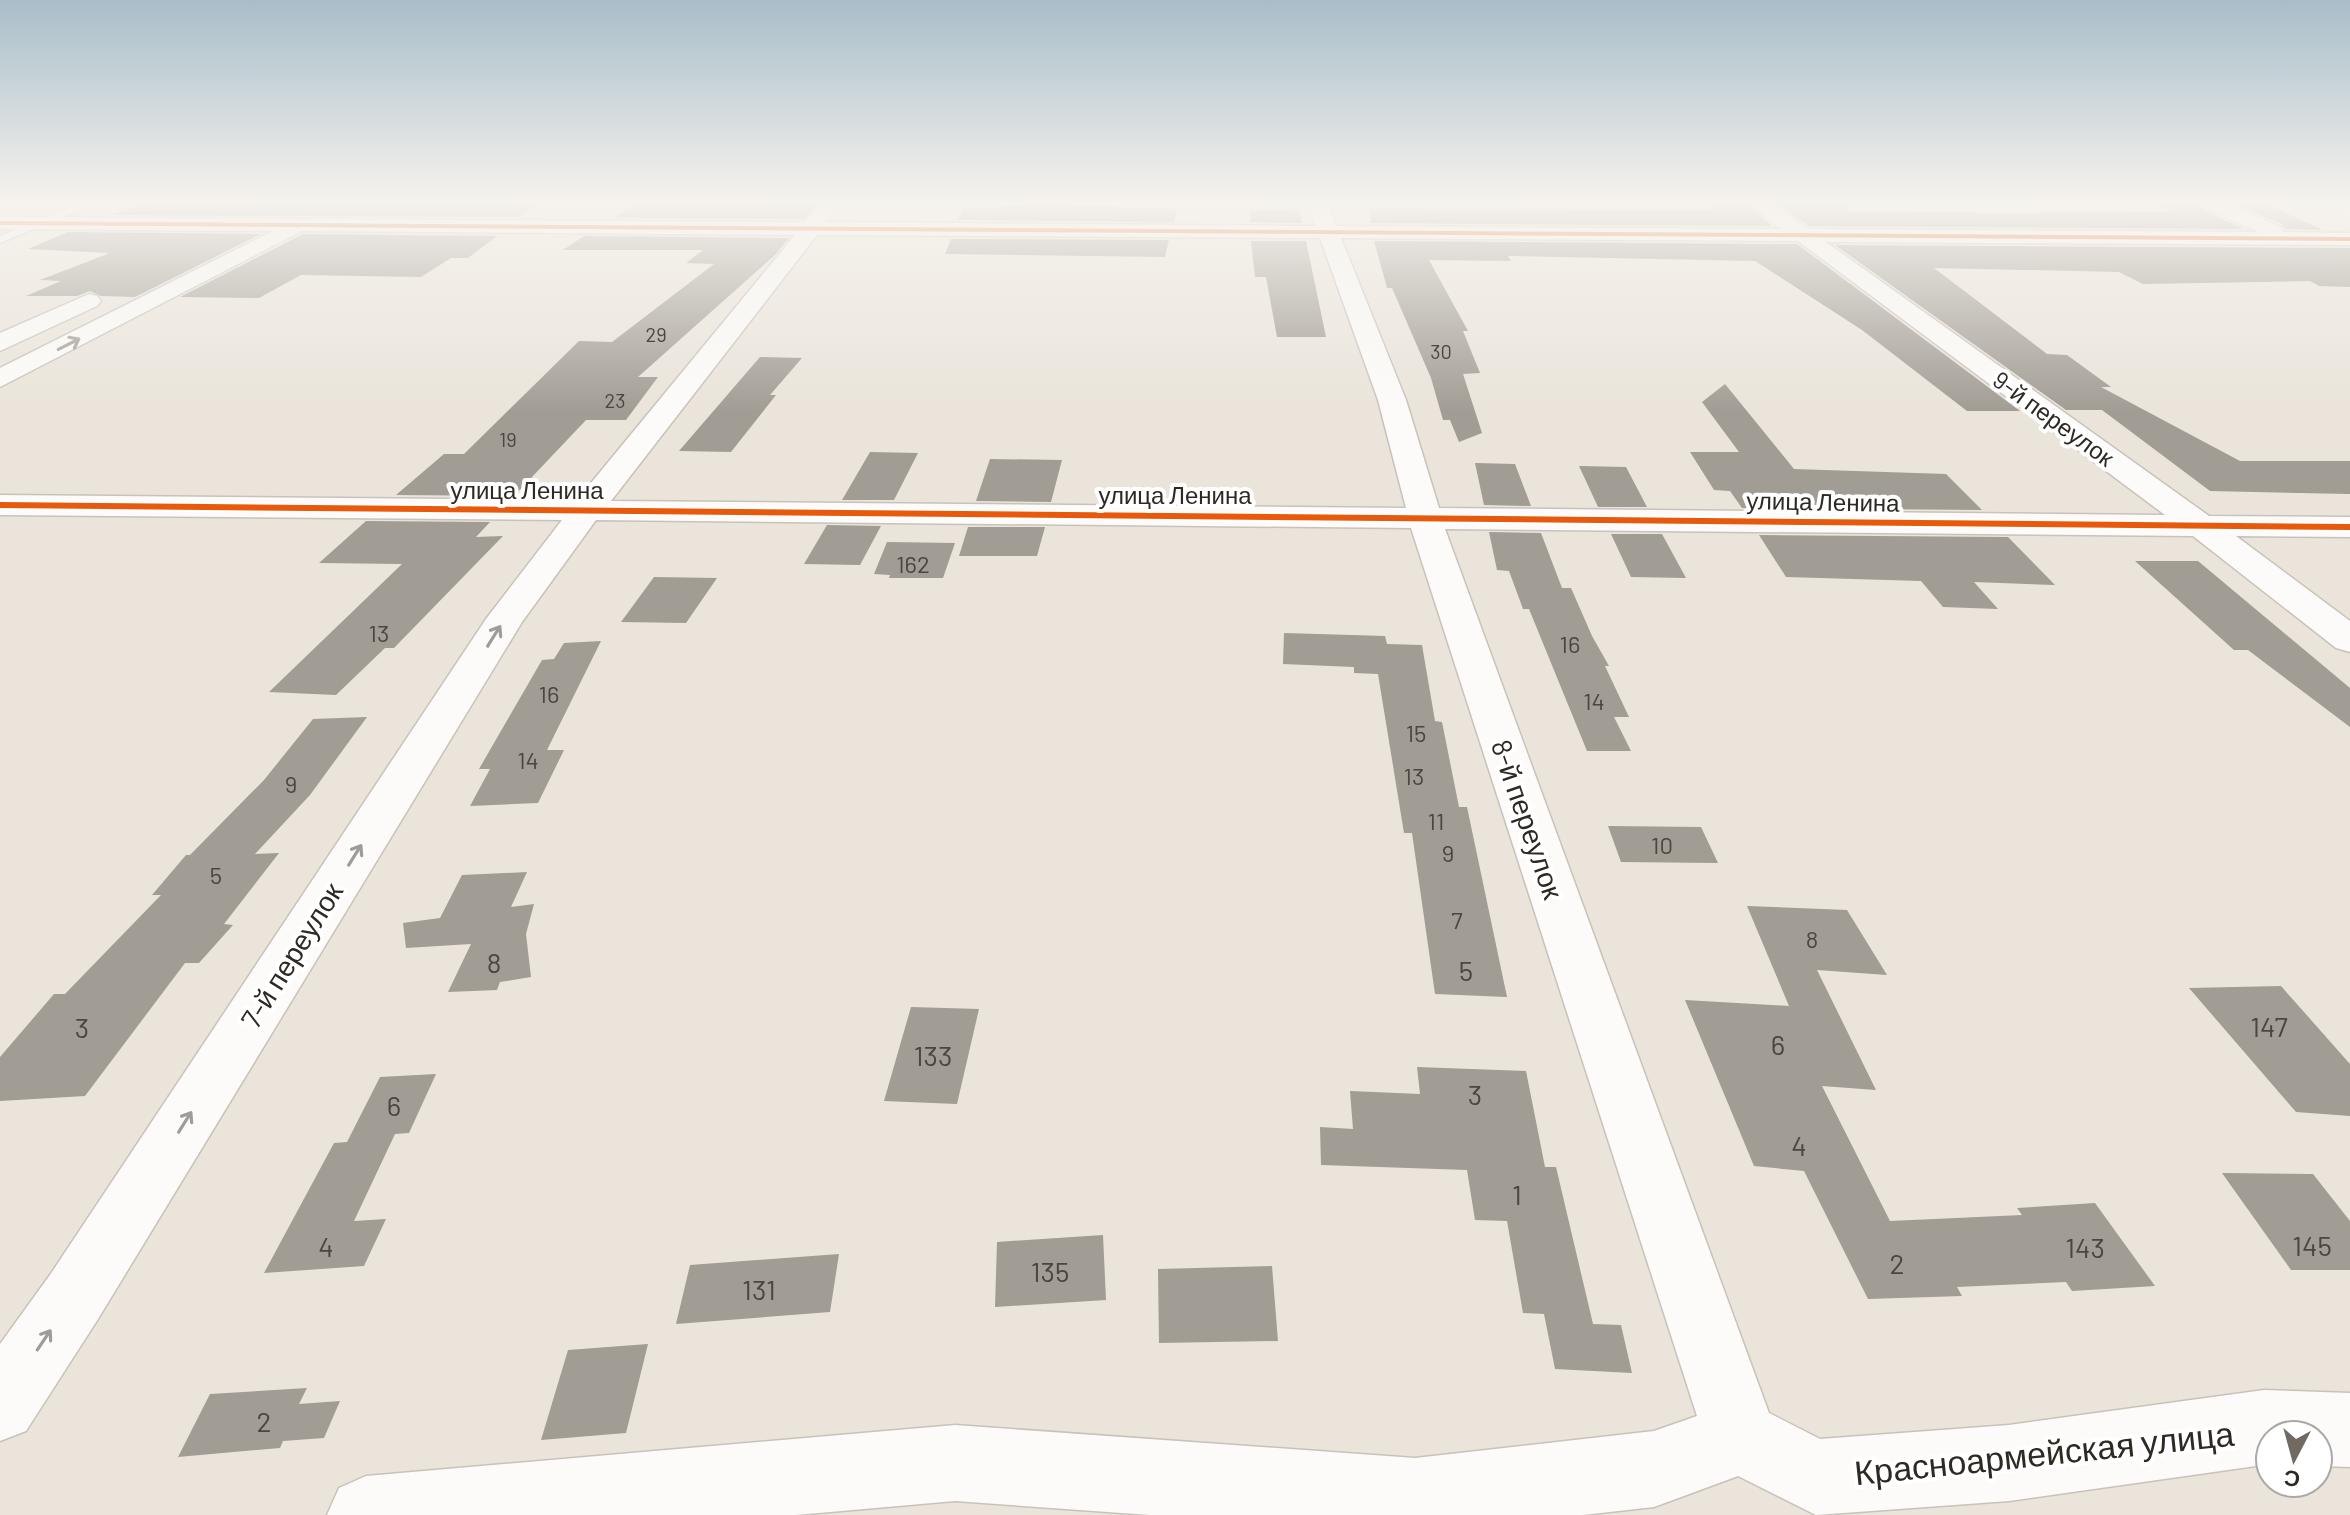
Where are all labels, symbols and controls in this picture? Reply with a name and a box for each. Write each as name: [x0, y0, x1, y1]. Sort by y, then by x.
house number: 29: [645, 322, 667, 346]
one-way arrow: [57, 335, 81, 351]
house number: 30: [1430, 339, 1452, 363]
street label: 9-й переулок: [1988, 364, 2121, 472]
house number: 23: [605, 388, 625, 412]
house number: 19: [499, 427, 517, 451]
street label: улица Ленина: [450, 475, 604, 504]
street label: улица Ленина: [1098, 480, 1252, 509]
street label: улица Ленина: [1746, 485, 1900, 517]
house number: 162: [896, 549, 930, 578]
house number: 13: [369, 618, 389, 647]
one-way arrow: [487, 625, 503, 648]
house number: 16: [1560, 629, 1580, 658]
house number: 16: [539, 679, 559, 708]
house number: 14: [1583, 686, 1605, 715]
house number: 15: [1406, 718, 1426, 747]
street label: 8-й переулок: [1485, 735, 1571, 904]
house number: 14: [517, 745, 539, 774]
house number: 13: [1404, 761, 1424, 790]
house number: 9: [285, 769, 297, 798]
house number: 11: [1428, 806, 1444, 835]
house number: 10: [1651, 830, 1673, 859]
house number: 9: [1442, 838, 1454, 867]
one-way arrow: [347, 844, 363, 867]
house number: 5: [210, 860, 222, 889]
street label: 7-й переулок: [233, 875, 350, 1034]
house number: 7: [1451, 905, 1463, 934]
house number: 8: [1806, 924, 1818, 953]
house number: 8: [487, 945, 501, 979]
house number: 5: [1459, 953, 1473, 987]
house number: 147: [2250, 1009, 2288, 1043]
house number: 3: [75, 1010, 89, 1044]
house number: 6: [1771, 1027, 1785, 1061]
house number: 133: [914, 1038, 952, 1072]
house number: 3: [1468, 1077, 1482, 1111]
house number: 6: [387, 1088, 401, 1122]
one-way arrow: [178, 1111, 194, 1134]
house number: 4: [1791, 1128, 1807, 1162]
house number: 1: [1512, 1177, 1522, 1211]
house number: 145: [2292, 1228, 2332, 1262]
house number: 4: [318, 1229, 334, 1263]
house number: 143: [2065, 1230, 2105, 1264]
house number: 2: [1889, 1246, 1905, 1280]
house number: 135: [1031, 1254, 1069, 1288]
house number: 131: [742, 1272, 776, 1306]
one-way arrow: [36, 1330, 52, 1352]
house number: 2: [256, 1404, 272, 1438]
street label: Красноармейская улица: [1852, 1412, 2236, 1492]
north arrow: [2254, 1419, 2334, 1499]
text: С: [2282, 1466, 2301, 1494]

